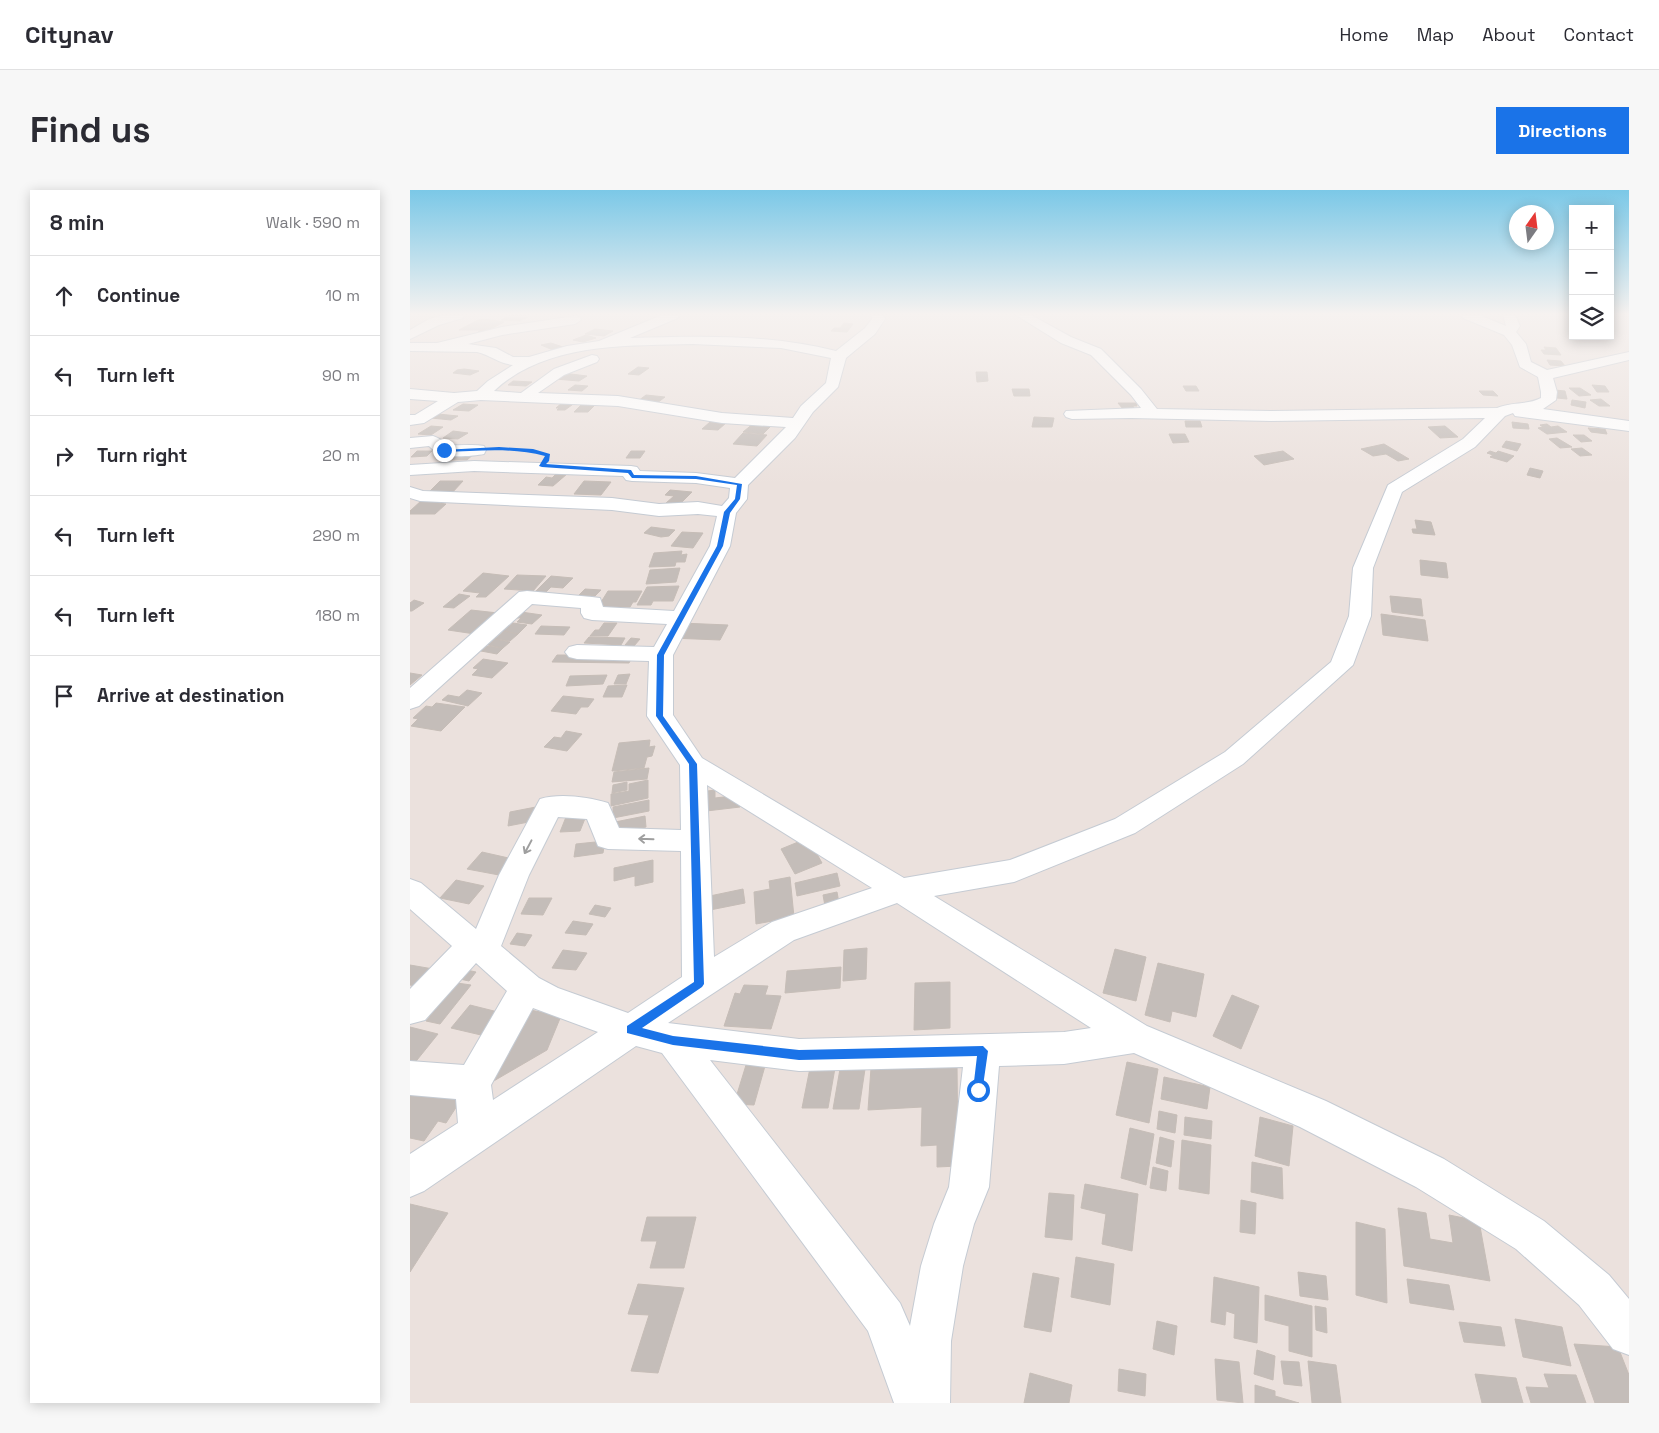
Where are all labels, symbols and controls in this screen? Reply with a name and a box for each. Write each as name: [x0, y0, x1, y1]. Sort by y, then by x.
text: Citynav: [25, 19, 114, 50]
text: Home: [1340, 23, 1389, 46]
text: Map: [1417, 23, 1454, 46]
text: About: [1482, 23, 1536, 46]
text: Contact: [1564, 23, 1634, 46]
button: Directions: [1496, 107, 1629, 154]
text: Find us: [30, 108, 151, 152]
north arrow: [1509, 205, 1554, 250]
map controls: [1569, 205, 1614, 340]
button: +: [1569, 205, 1614, 250]
text: 8 min: [50, 209, 104, 236]
text: Walk · 590 m: [266, 212, 360, 233]
button: −: [1569, 250, 1614, 295]
icon: ahead: [50, 282, 78, 310]
text: Continue: [97, 283, 180, 308]
text: 10 m: [325, 285, 360, 306]
button: layers: [1569, 295, 1614, 340]
icon: left: [50, 362, 78, 390]
text: Turn left: [97, 363, 175, 388]
text: 90 m: [322, 365, 360, 386]
route end: [433, 439, 456, 462]
icon: right: [50, 442, 78, 470]
text: Turn right: [97, 443, 187, 468]
text: 20 m: [322, 445, 360, 466]
icon: left: [50, 522, 78, 550]
text: Turn left: [97, 523, 175, 548]
text: 290 m: [312, 525, 360, 546]
icon: left: [50, 602, 78, 630]
text: Turn left: [97, 603, 175, 628]
text: 180 m: [315, 605, 360, 626]
icon: arrive: [50, 682, 78, 710]
text: Arrive at destination: [97, 683, 285, 708]
one-way arrow: [638, 835, 654, 844]
one-way arrow: [523, 839, 533, 854]
route start: [967, 1079, 990, 1102]

